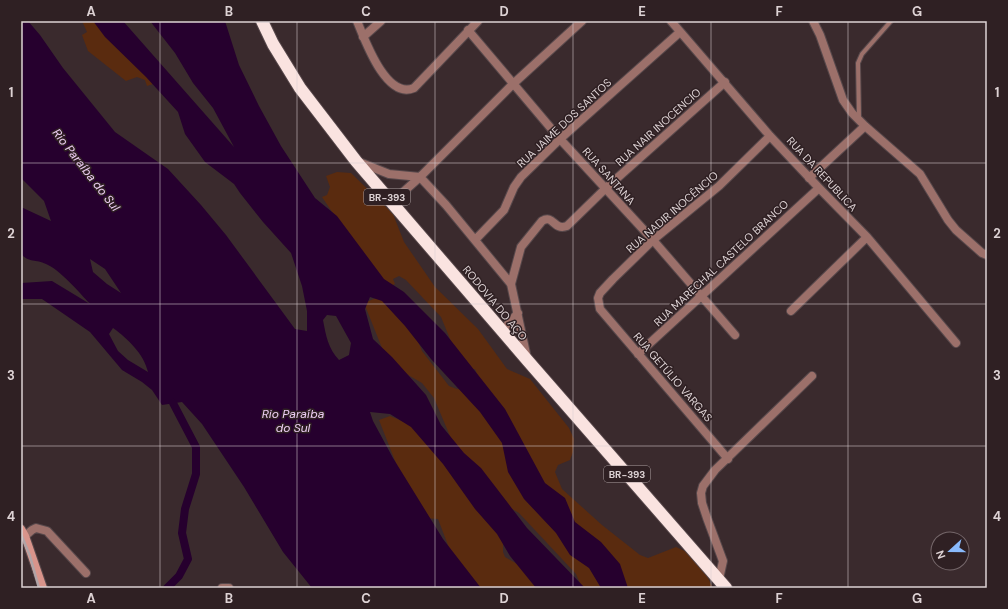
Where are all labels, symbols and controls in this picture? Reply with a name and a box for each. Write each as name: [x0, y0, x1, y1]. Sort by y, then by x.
text: A: [86, 3, 96, 20]
text: B: [225, 3, 233, 20]
text: C: [361, 3, 371, 20]
text: D: [499, 3, 509, 20]
text: E: [638, 3, 646, 20]
text: F: [775, 3, 783, 20]
text: G: [912, 3, 922, 20]
street label: RUA JAIME DOS SANTOS: [514, 75, 614, 171]
text: 1: [9, 84, 13, 101]
text: 1: [995, 84, 999, 101]
street label: RUA NAIR INOCENCIO: [612, 85, 704, 169]
water label: Rio Paraíba do Sul: [49, 125, 123, 215]
street label: RUA DA REPUBLICA: [784, 134, 860, 214]
street label: RUA SANTANA: [580, 144, 638, 208]
street label: RUA NADIR INOCÊNCIO: [623, 168, 721, 256]
road number: BR-393: [364, 189, 410, 205]
street label: RUA MARECHAL CASTELO BRANCO: [651, 197, 791, 329]
text: 2: [7, 225, 15, 242]
text: 2: [993, 225, 1001, 242]
street label: RODOVIA DO AÇO: [460, 263, 530, 343]
street label: RUA GETÚLIO VARGAS: [630, 330, 716, 424]
text: 3: [7, 367, 15, 384]
text: 3: [993, 367, 1001, 384]
water label: Rio Paraíba do Sul: [262, 406, 325, 436]
road number: BR-393: [604, 466, 650, 482]
text: 4: [7, 508, 15, 525]
text: 4: [993, 508, 1001, 525]
north arrow: [930, 531, 970, 571]
text: N: [933, 548, 949, 561]
text: A: [86, 590, 96, 607]
text: B: [225, 590, 233, 607]
text: C: [361, 590, 371, 607]
text: D: [499, 590, 509, 607]
text: E: [638, 590, 646, 607]
text: F: [775, 590, 783, 607]
text: G: [912, 590, 922, 607]

